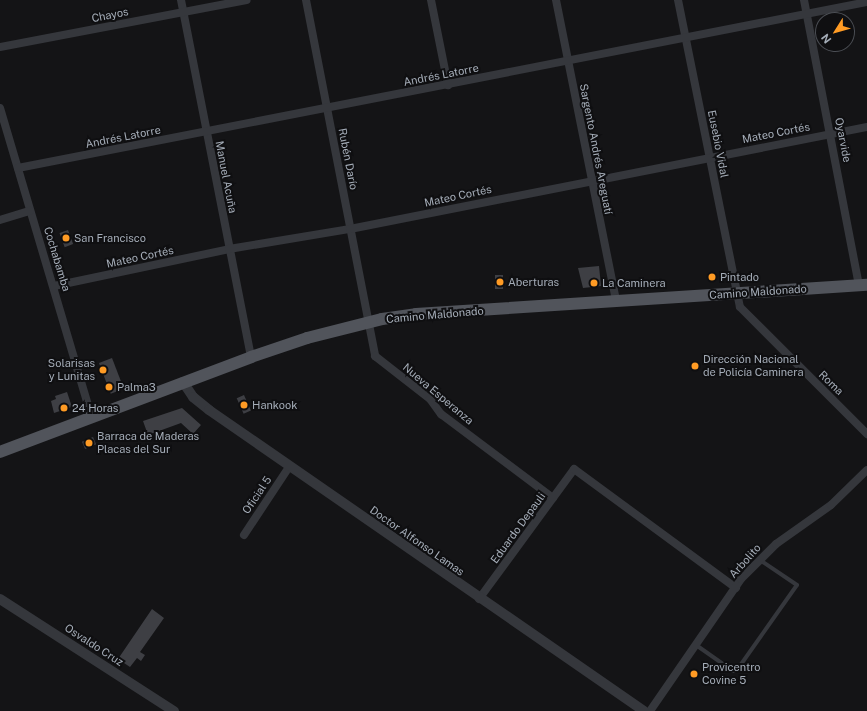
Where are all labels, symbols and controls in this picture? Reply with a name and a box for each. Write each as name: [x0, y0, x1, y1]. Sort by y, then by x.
street label: Chayos: [90, 5, 130, 25]
north arrow: [815, 12, 855, 52]
text: N: [819, 32, 834, 46]
street label: Andrés Latorre: [402, 61, 480, 89]
street label: Sargento Andrés Areguatí: [577, 82, 615, 216]
street label: Eusebio Vidal: [705, 109, 731, 179]
street label: Oyarvide: [832, 116, 854, 164]
street label: Mateo Cortés: [741, 120, 811, 146]
street label: Andrés Latorre: [84, 123, 162, 151]
street label: Rubén Darío: [336, 127, 360, 191]
street label: Manuel Acuña: [213, 140, 239, 214]
street label: Mateo Cortés: [423, 182, 493, 210]
street label: Cochabamba: [41, 225, 73, 293]
place label: San Francisco: [74, 231, 146, 245]
marker: San Francisco: [61, 233, 71, 243]
street label: Mateo Cortés: [105, 243, 175, 271]
place label: Pintado: [720, 270, 759, 284]
marker: Pintado: [707, 272, 717, 282]
place label: Aberturas: [508, 275, 559, 289]
place label: La Caminera: [602, 276, 666, 290]
marker: Aberturas: [495, 277, 505, 287]
marker: La Caminera: [589, 278, 599, 288]
street label: Camino Maldonado: [709, 282, 807, 302]
street label: Camino Maldonado: [386, 304, 484, 326]
place label: Dirección Nacional de Policía Caminera: [703, 353, 804, 379]
place label: Solarisas y Lunitas: [48, 357, 95, 383]
street label: Nueva Esperanza: [400, 361, 476, 427]
marker: Dirección Nacional de Policía Caminera: [690, 361, 700, 371]
marker: Solarisas y Lunitas: [98, 365, 108, 375]
street label: Roma: [816, 368, 846, 398]
place label: Palma3: [117, 380, 156, 394]
marker: Palma3: [104, 382, 114, 392]
place label: Hankook: [252, 398, 297, 412]
marker: Hankook: [239, 400, 249, 410]
place label: 24 Horas: [72, 401, 118, 415]
marker: 24 Horas: [59, 403, 69, 413]
place label: Barraca de Maderas Placas del Sur: [97, 430, 199, 456]
marker: Barraca de Maderas Placas del Sur: [84, 438, 94, 448]
street label: Oficial 5: [240, 474, 274, 516]
street label: Eduardo Depauli: [488, 490, 548, 566]
street label: Doctor Alfonso Lamas: [367, 503, 467, 579]
street label: Arbolito: [726, 541, 764, 581]
street label: Osvaldo Cruz: [62, 621, 126, 669]
place label: Provicentro Covine 5: [702, 661, 761, 687]
marker: Provicentro Covine 5: [689, 669, 699, 679]

